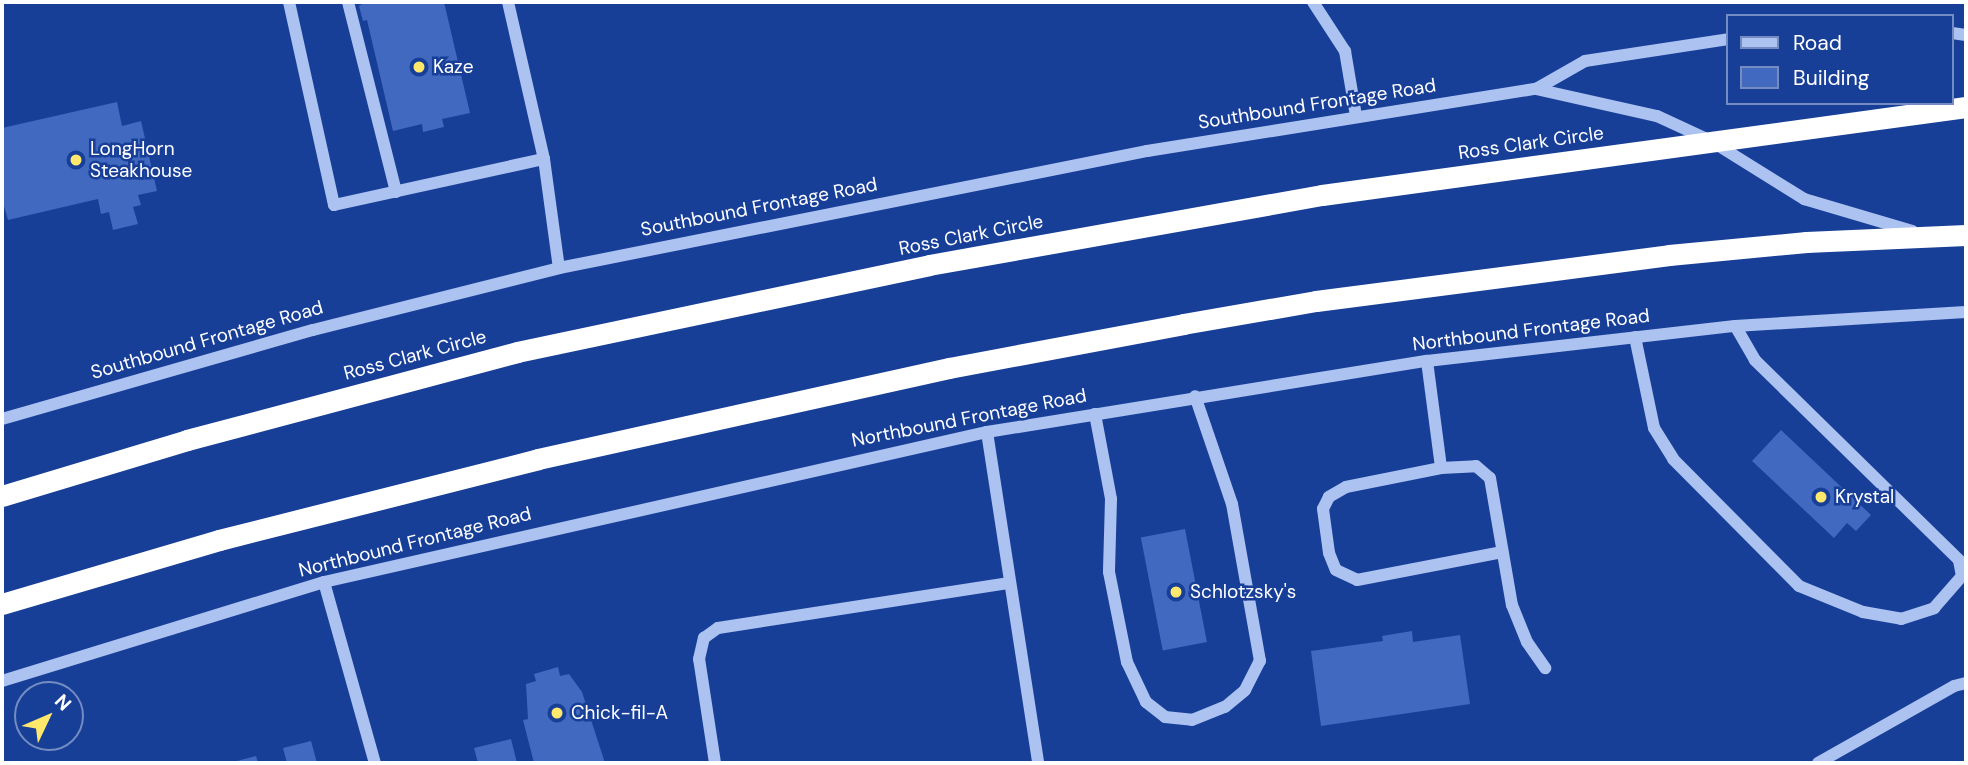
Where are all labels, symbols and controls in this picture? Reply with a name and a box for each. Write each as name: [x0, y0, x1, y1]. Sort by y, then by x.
legend: [1727, 14, 1954, 105]
text: Road: [1793, 29, 1842, 57]
place label: Kaze: [433, 56, 474, 78]
marker: Kaze: [411, 59, 427, 75]
text: Building: [1793, 64, 1869, 92]
street label: Southbound Frontage Road: [1196, 74, 1438, 134]
street label: Ross Clark Circle: [1457, 122, 1605, 164]
place label: LongHorn Steakhouse: [90, 138, 192, 182]
marker: LongHorn Steakhouse: [68, 152, 84, 168]
street label: Southbound Frontage Road: [639, 173, 879, 241]
street label: Ross Clark Circle: [897, 210, 1045, 260]
street label: Southbound Frontage Road: [88, 296, 326, 384]
street label: Northbound Frontage Road: [1411, 304, 1651, 356]
street label: Ross Clark Circle: [341, 325, 489, 385]
street label: Northbound Frontage Road: [850, 384, 1088, 452]
place label: Krystal: [1835, 486, 1894, 508]
marker: Krystal: [1813, 489, 1829, 505]
street label: Northbound Frontage Road: [296, 502, 534, 582]
place label: Schlotzsky's: [1190, 581, 1296, 603]
marker: Schlotzsky's: [1168, 584, 1184, 600]
north arrow: [14, 681, 84, 751]
text: N: [49, 689, 77, 716]
place label: Chick-fil-A: [571, 702, 668, 724]
marker: Chick-fil-A: [549, 705, 565, 721]

